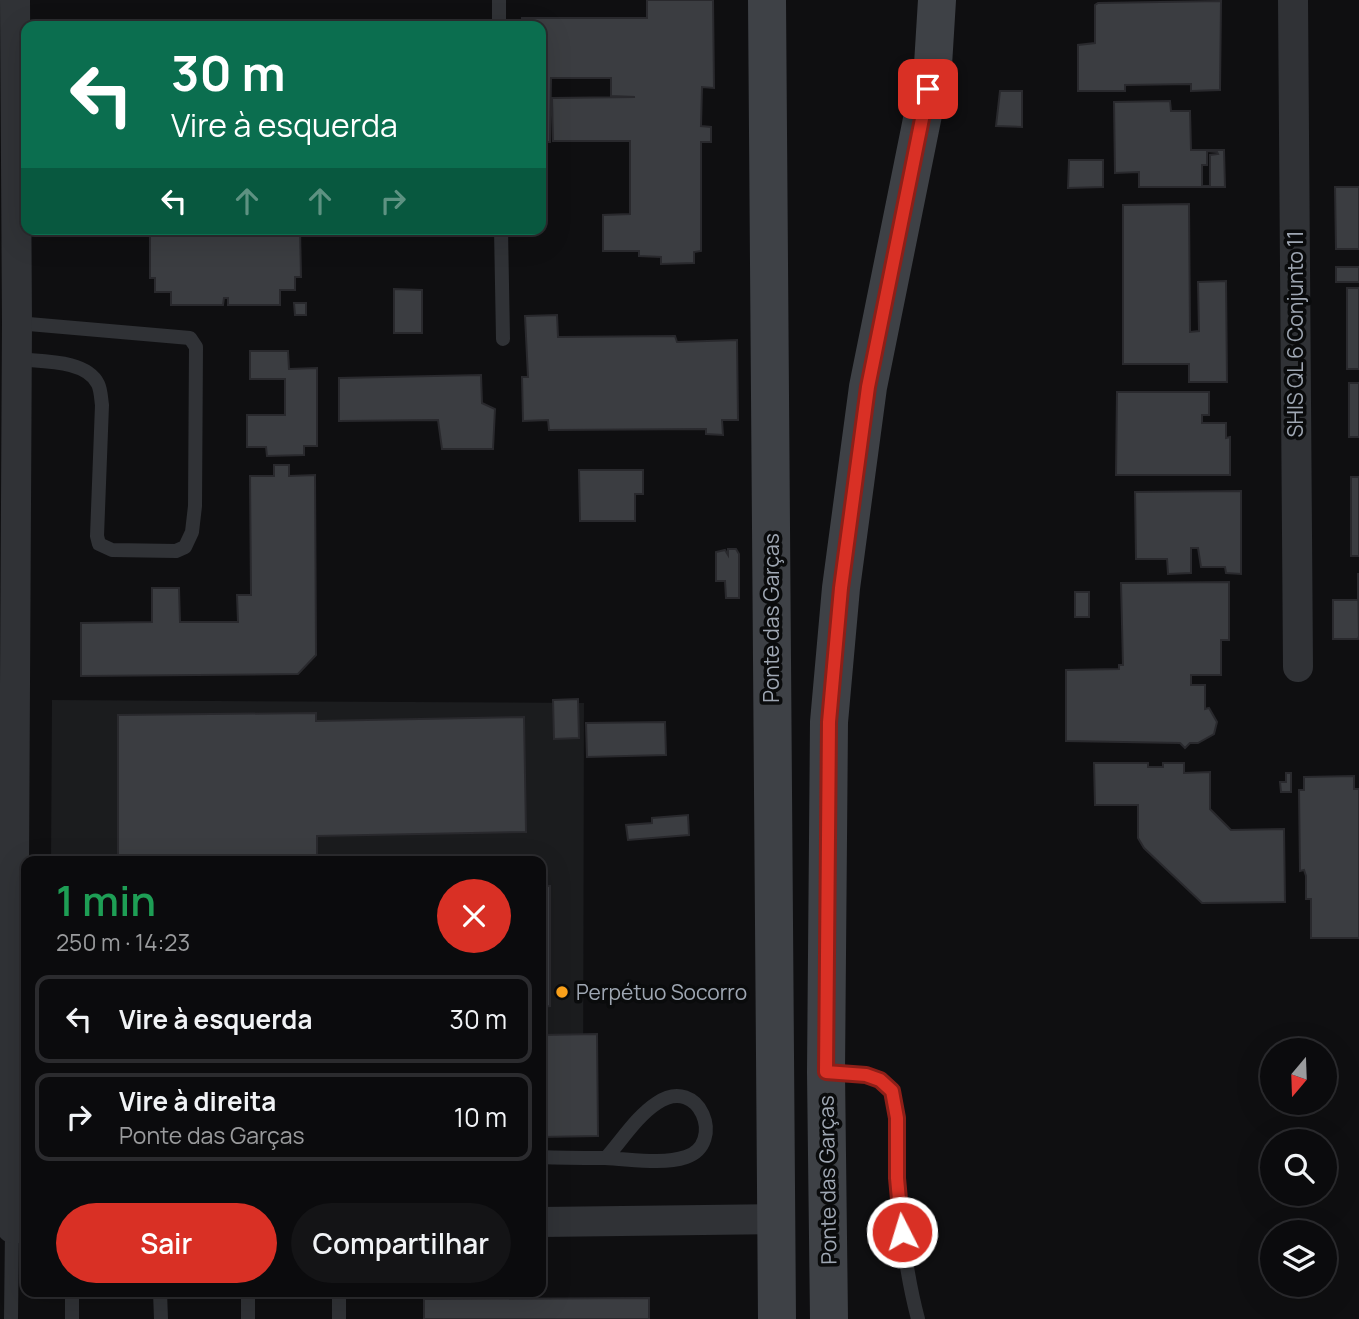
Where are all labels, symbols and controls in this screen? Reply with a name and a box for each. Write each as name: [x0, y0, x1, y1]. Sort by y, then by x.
text: 30 m: [171, 39, 286, 106]
icon: left: [56, 49, 147, 140]
pin: [898, 59, 958, 119]
icon: arrive: [909, 70, 947, 108]
text: Vire à esquerda: [171, 103, 398, 147]
icon: left: [155, 182, 193, 220]
icon: ahead: [228, 182, 266, 220]
icon: ahead: [301, 182, 339, 220]
icon: right: [374, 182, 412, 220]
street label: SHIS QL 6 Conjunto 11: [1281, 231, 1309, 437]
street label: Ponte das Garças: [757, 533, 785, 703]
text: 1 min: [56, 871, 156, 929]
button: close: [437, 879, 511, 953]
text: 250 m · 14:23: [56, 926, 190, 958]
place label: Perpétuo Socorro: [576, 978, 747, 1006]
marker: Perpétuo Socorro: [554, 984, 570, 1000]
icon: left: [60, 1000, 98, 1038]
text: Vire à esquerda: [119, 1001, 312, 1037]
text: 30 m: [450, 1001, 507, 1037]
north arrow: [1260, 1038, 1337, 1115]
map controls: [1260, 1038, 1337, 1297]
text: Vire à direita: [119, 1083, 276, 1119]
street label: Ponte das Garças: [812, 1095, 842, 1265]
icon: right: [60, 1098, 98, 1136]
text: 10 m: [454, 1099, 507, 1135]
text: Ponte das Garças: [119, 1119, 305, 1151]
button: search: [1260, 1129, 1337, 1206]
position arrow: [865, 1195, 939, 1269]
button: Sair: [56, 1203, 277, 1283]
button: Compartilhar: [291, 1203, 511, 1283]
button: layers: [1260, 1220, 1337, 1297]

